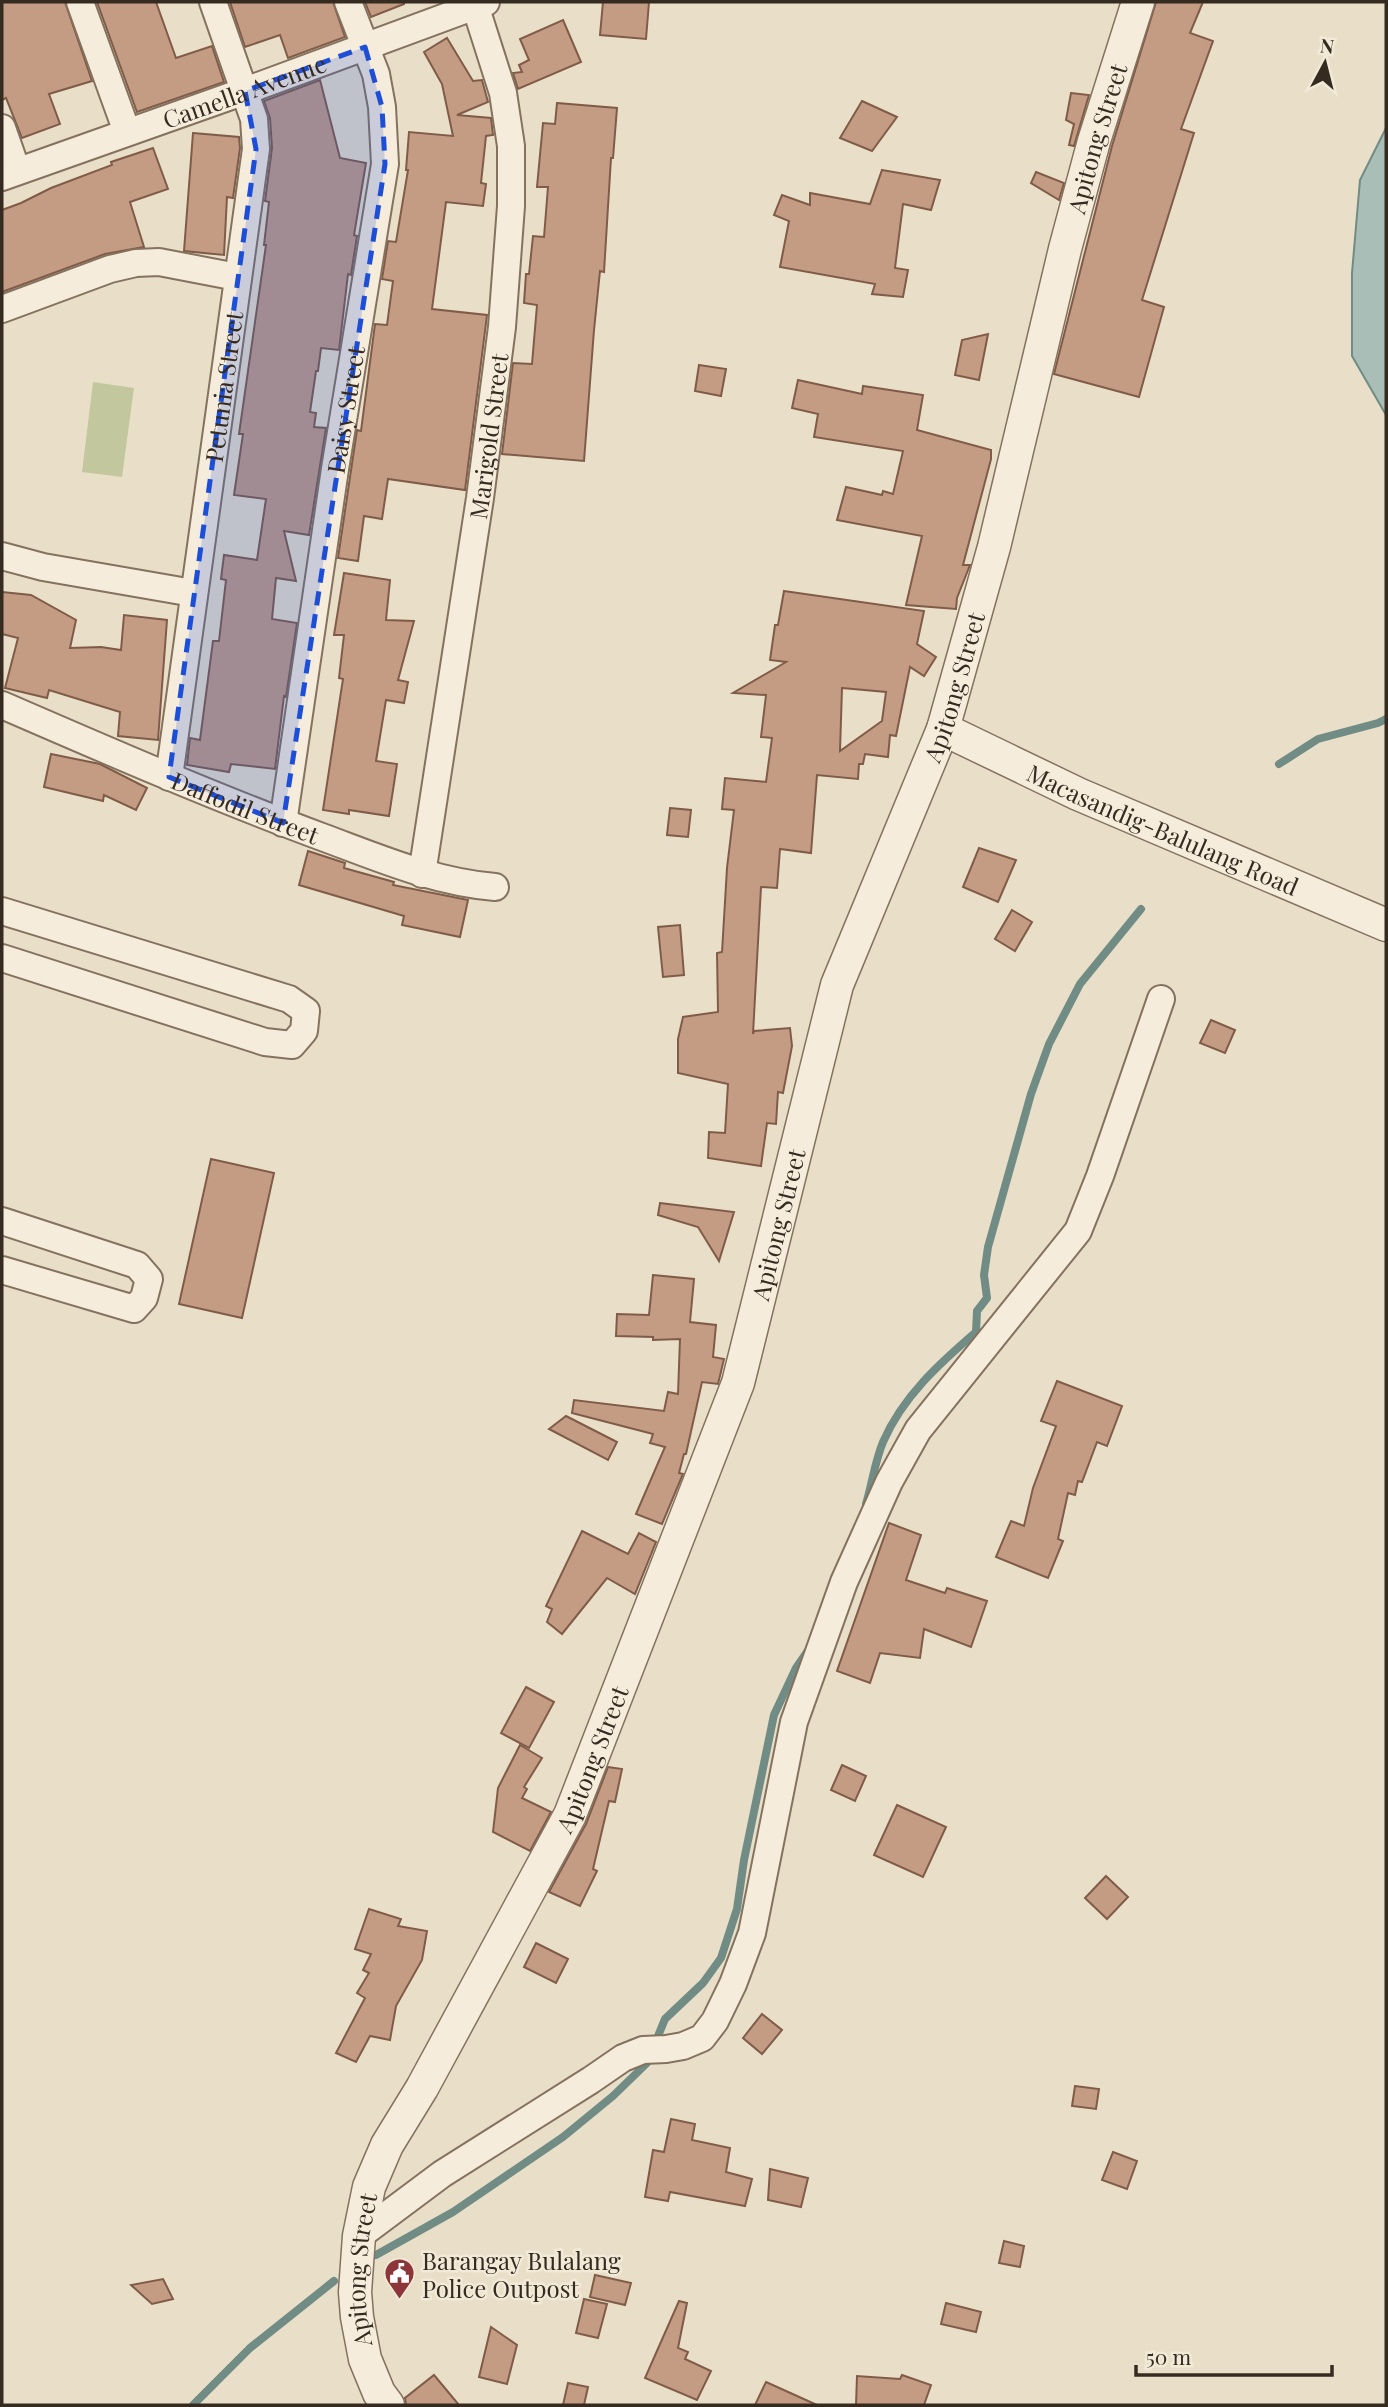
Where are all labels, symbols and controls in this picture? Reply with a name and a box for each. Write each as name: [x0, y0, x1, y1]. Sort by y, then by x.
north arrow: [1290, 28, 1360, 98]
text: N: [1319, 31, 1336, 59]
street label: Camella Avenue: [158, 47, 330, 135]
street label: Apitong Street: [1059, 59, 1134, 218]
street label: Petunia Street: [197, 309, 249, 464]
street label: Daisy Street: [319, 343, 371, 476]
street label: Marigold Street: [461, 351, 515, 521]
street label: Apitong Street: [915, 608, 991, 768]
street label: Macasandig-Balulang Road: [1022, 756, 1304, 902]
street label: Daffodil Street: [167, 763, 324, 851]
street label: Apitong Street: [743, 1145, 812, 1304]
street label: Apitong Street: [547, 1680, 635, 1839]
street label: Apitong Street: [339, 2189, 384, 2350]
place label: Barangay Bulalang Police Outpost: [422, 2244, 621, 2304]
public building icon: Barangay Bulalang Police Outpost: [382, 2257, 416, 2301]
scale bar: [1136, 2334, 1332, 2378]
text: 50 m: [1146, 2342, 1192, 2370]

